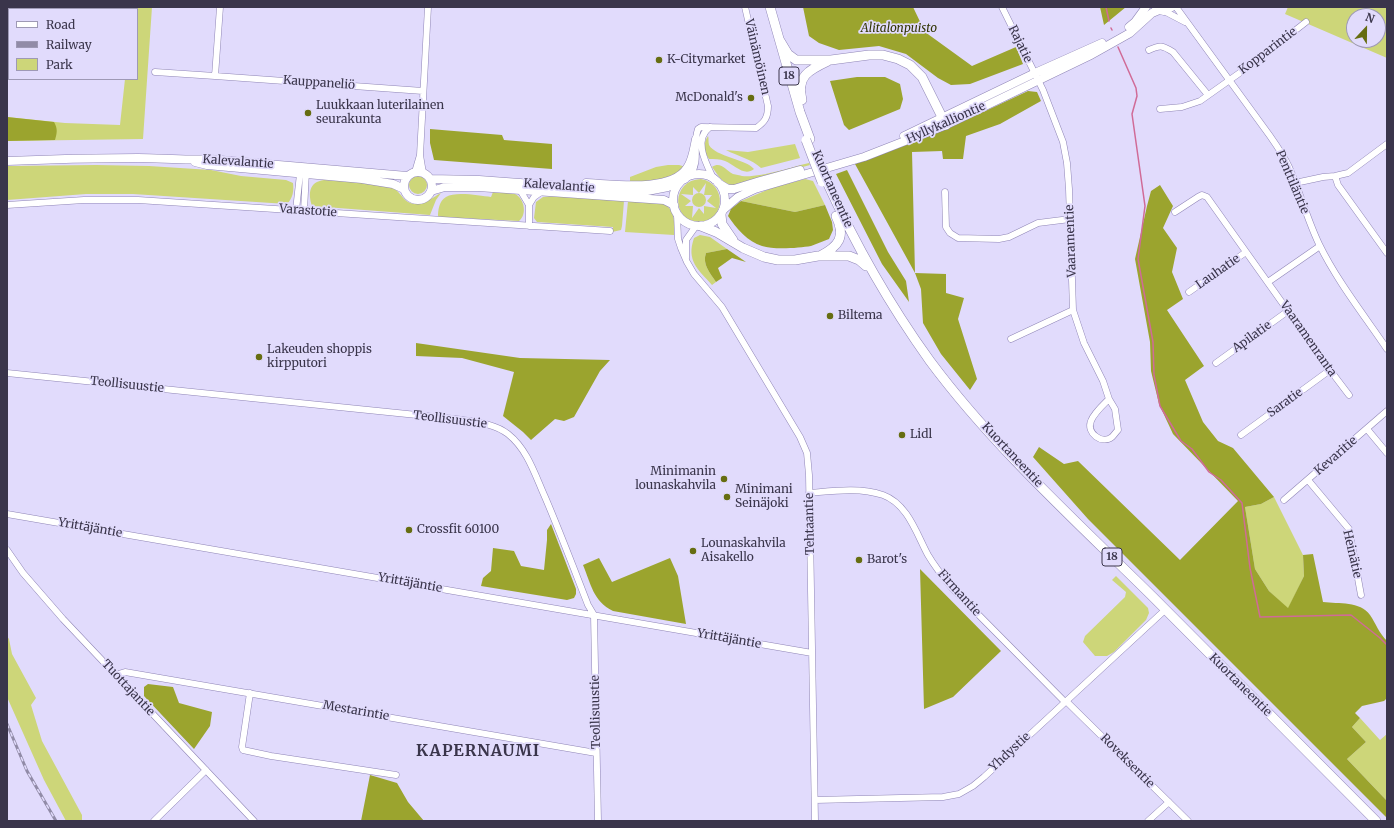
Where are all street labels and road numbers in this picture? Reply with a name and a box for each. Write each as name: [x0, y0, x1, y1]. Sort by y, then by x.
street label: Väinämöinen: [741, 18, 773, 96]
street label: Rajatie: [1005, 23, 1035, 65]
street label: Kopparintie: [1236, 25, 1300, 77]
road number: 18: [779, 67, 799, 85]
street label: Kauppaneliö: [282, 73, 356, 93]
street label: Hyllykalliontie: [904, 99, 988, 147]
street label: Kuortaneentie: [809, 148, 855, 230]
street label: Penttiläntie: [1272, 148, 1312, 216]
street label: Kalevalantie: [202, 152, 274, 172]
street label: Kalevalantie: [523, 176, 595, 196]
street label: Varastotie: [279, 202, 337, 220]
street label: Vaaramentie: [1063, 204, 1079, 278]
street label: Lauhatie: [1193, 252, 1243, 292]
street label: Vaaramenranta: [1277, 299, 1339, 379]
street label: Apilatie: [1230, 318, 1274, 356]
street label: Teollisuustie: [89, 374, 165, 396]
street label: Saratie: [1264, 385, 1306, 421]
street label: Teollisuustie: [412, 408, 488, 432]
street label: Kuortaneentie: [979, 420, 1045, 490]
street label: Kevaritie: [1312, 434, 1360, 478]
street label: Tehtaantie: [802, 493, 818, 555]
street label: Yrittäjäntie: [57, 515, 123, 541]
street label: Heinätie: [1339, 529, 1365, 579]
road number: 18: [1102, 548, 1122, 566]
street label: Firmantie: [934, 567, 984, 619]
street label: Yrittäjäntie: [377, 570, 443, 596]
street label: Yrittäjäntie: [696, 626, 762, 652]
street label: Kuortaneentie: [1206, 651, 1274, 719]
street label: Tuottajantie: [98, 657, 158, 719]
street label: Teollisuustie: [588, 675, 604, 749]
street label: Mestarintie: [322, 698, 390, 724]
street label: Yhdystie: [987, 729, 1033, 775]
street label: Roveksentie: [1097, 731, 1157, 791]

